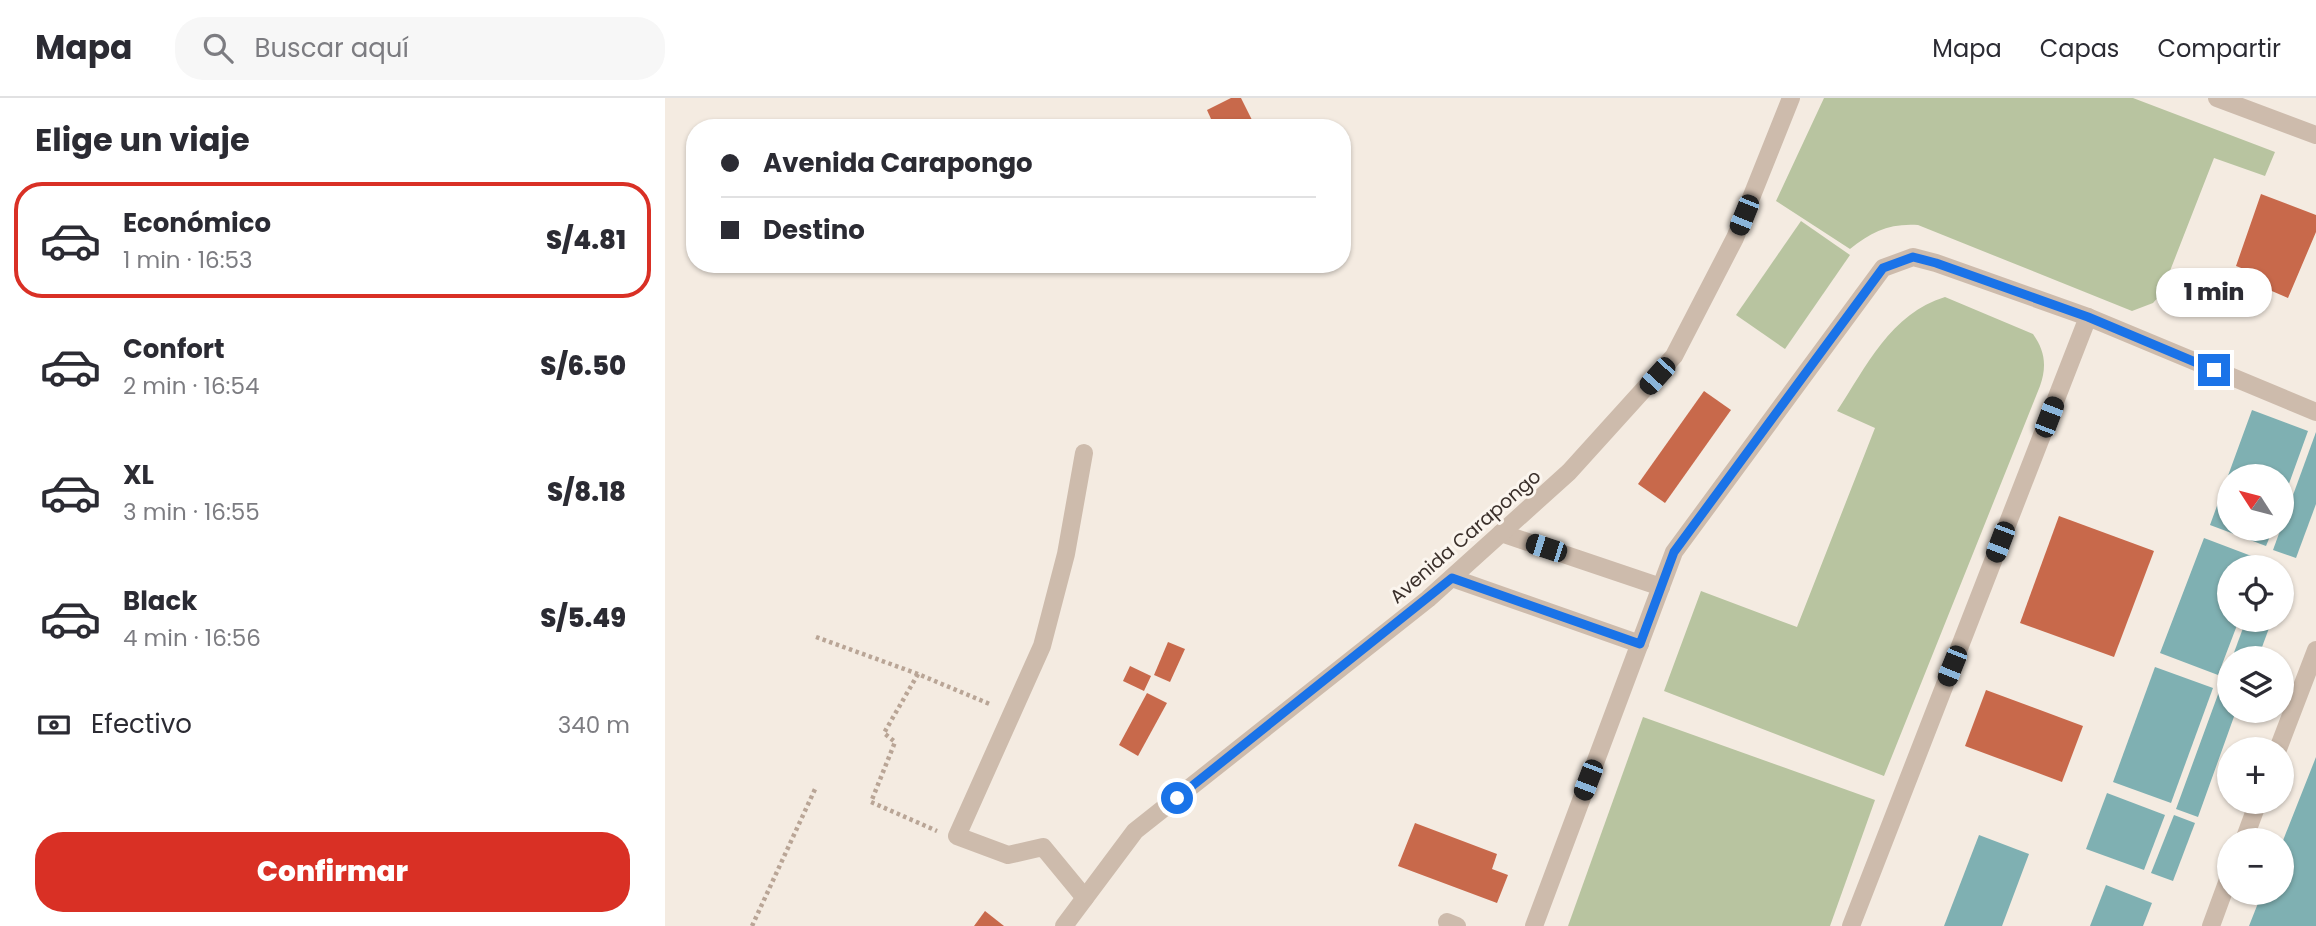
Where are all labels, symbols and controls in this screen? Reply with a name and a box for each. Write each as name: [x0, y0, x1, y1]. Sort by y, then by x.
search box: [175, 17, 665, 80]
text: Mapa: [35, 24, 133, 71]
icon: search: [199, 29, 237, 67]
text: Buscar aquí: [255, 30, 409, 66]
text: Mapa: [1932, 32, 2002, 65]
text: Capas: [2040, 32, 2119, 65]
text: Compartir: [2157, 32, 2281, 65]
text: Elige un viaje: [35, 117, 250, 162]
text: Avenida Carapongo: [763, 145, 1033, 181]
car: [1727, 192, 1762, 238]
text: Económico: [123, 205, 271, 241]
icon: car: [39, 209, 102, 272]
text: Destino: [763, 212, 865, 248]
text: S/4.81: [546, 222, 626, 258]
text: 1 min · 16:53: [123, 244, 253, 276]
callout: 1 min: [2156, 268, 2272, 317]
text: 1 min: [2184, 276, 2244, 308]
text: Confort: [123, 331, 225, 367]
icon: car: [39, 335, 102, 398]
text: S/6.50: [540, 348, 626, 384]
car: [1636, 353, 1679, 399]
route end: [2198, 354, 2230, 386]
text: 2 min · 16:54: [123, 370, 259, 402]
car: [2032, 394, 2067, 440]
text: XL: [123, 457, 154, 493]
icon: car: [39, 461, 102, 524]
street label: Avenida Carapongo: [1384, 463, 1547, 610]
north arrow: [2217, 464, 2294, 541]
map controls: [2217, 464, 2294, 905]
text: S/8.18: [547, 474, 626, 510]
text: 3 min · 16:55: [123, 496, 260, 528]
car: [1983, 519, 2018, 565]
car: [1523, 532, 1570, 564]
button: locate: [2217, 555, 2294, 632]
text: Black: [123, 583, 197, 619]
icon: car: [39, 587, 102, 650]
text: S/5.49: [540, 600, 626, 636]
text: 4 min · 16:56: [123, 622, 261, 654]
car: [1935, 643, 1970, 689]
button: layers: [2217, 646, 2294, 723]
icon: cash: [35, 706, 73, 744]
text: Efectivo: [91, 706, 192, 742]
text: 340 m: [558, 709, 630, 741]
button: +: [2217, 737, 2294, 814]
car: [1571, 757, 1606, 803]
route start: [1161, 782, 1193, 814]
button: −: [2217, 828, 2294, 905]
button: Confirmar: [35, 832, 630, 912]

